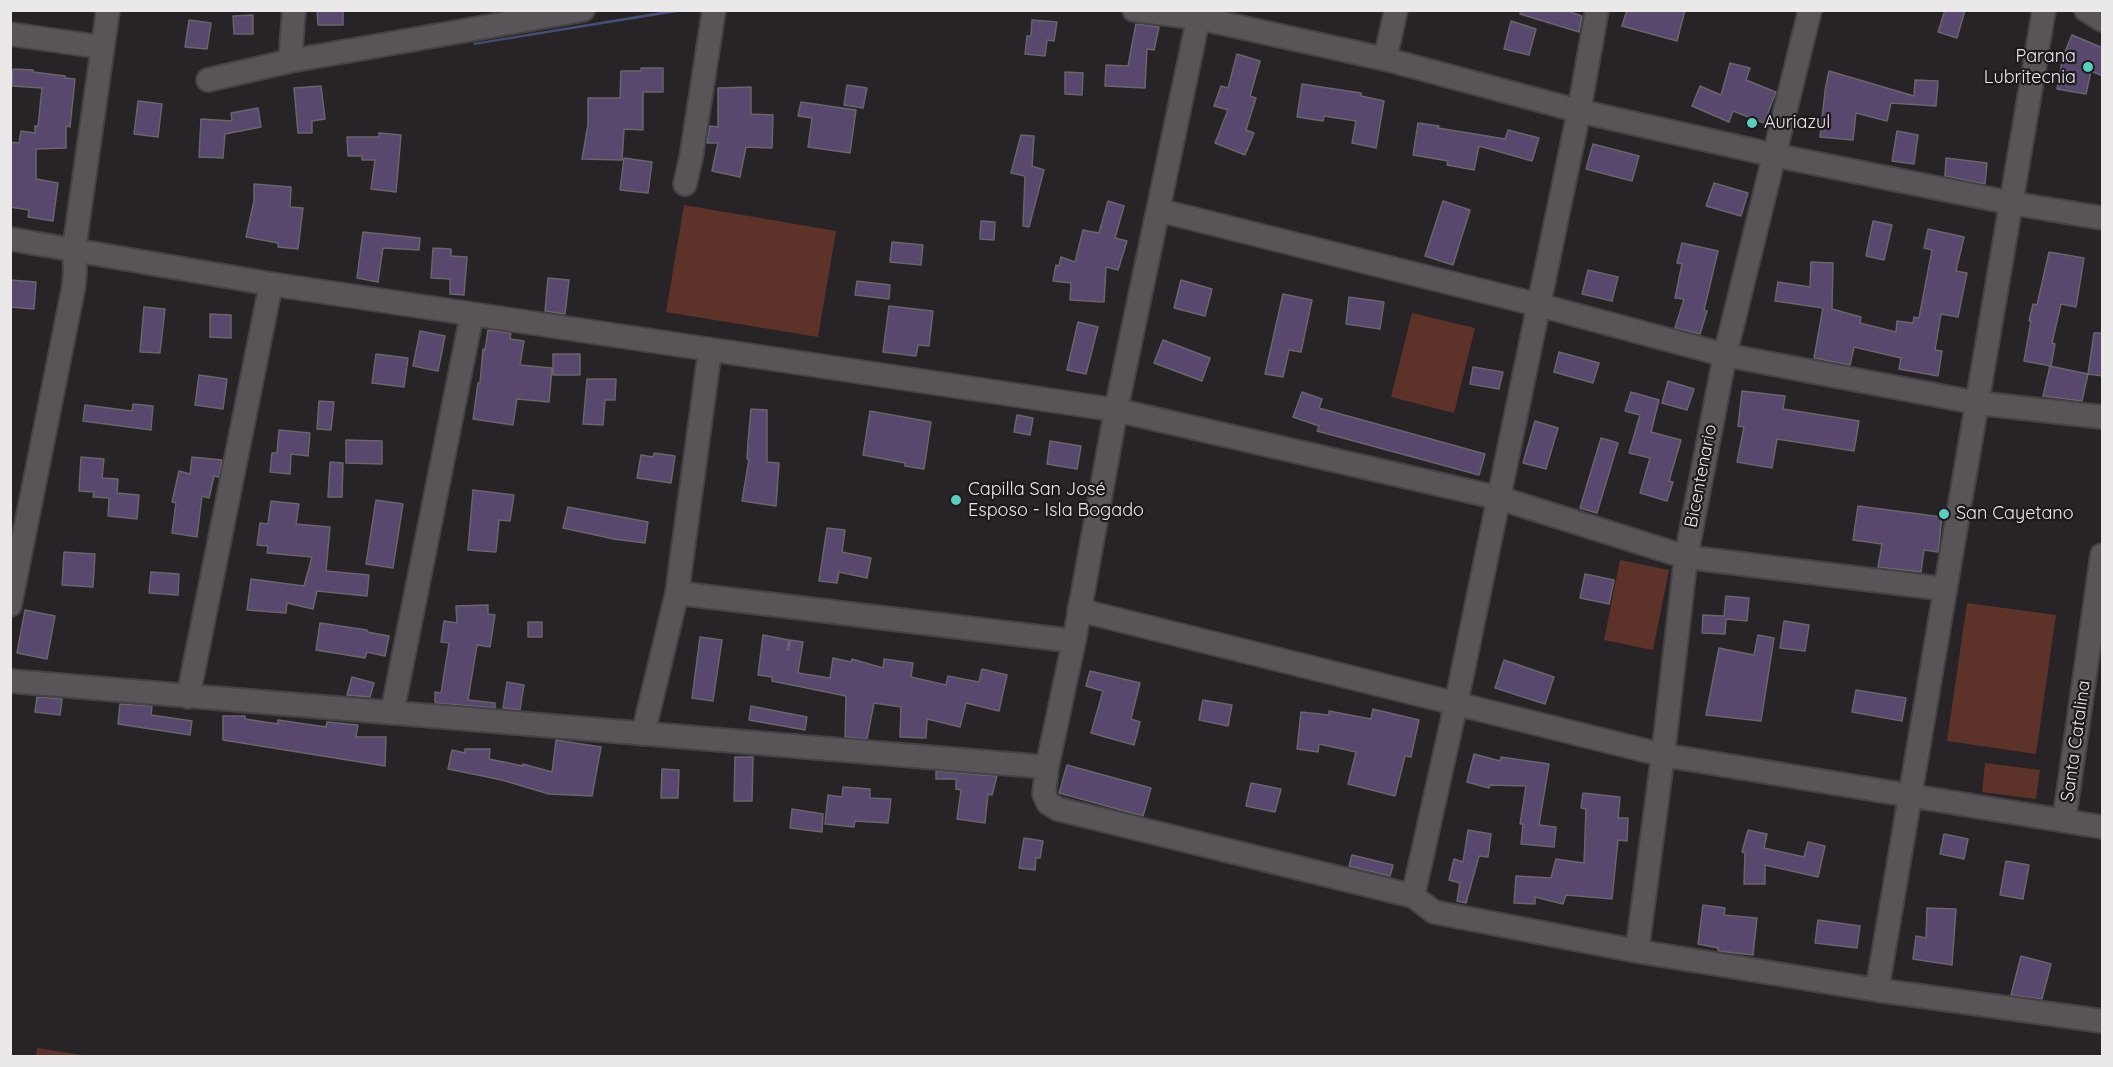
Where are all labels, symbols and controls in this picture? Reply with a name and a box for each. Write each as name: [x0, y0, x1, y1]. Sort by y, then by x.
place label: Parana Lubritecnia: [1984, 46, 2076, 88]
marker: Parana Lubritecnia: [2081, 60, 2095, 74]
place label: Auriazul: [1764, 112, 1830, 134]
marker: Auriazul: [1745, 116, 1759, 130]
street label: Bicentenario: [1680, 423, 1722, 529]
place label: Capilla San José Esposo - Isla Bogado: [968, 479, 1144, 522]
marker: Capilla San José Esposo - Isla Bogado: [949, 493, 963, 507]
place label: San Cayetano: [1956, 503, 2074, 525]
marker: San Cayetano: [1937, 507, 1951, 521]
street label: Santa Catalina: [2057, 679, 2095, 803]

